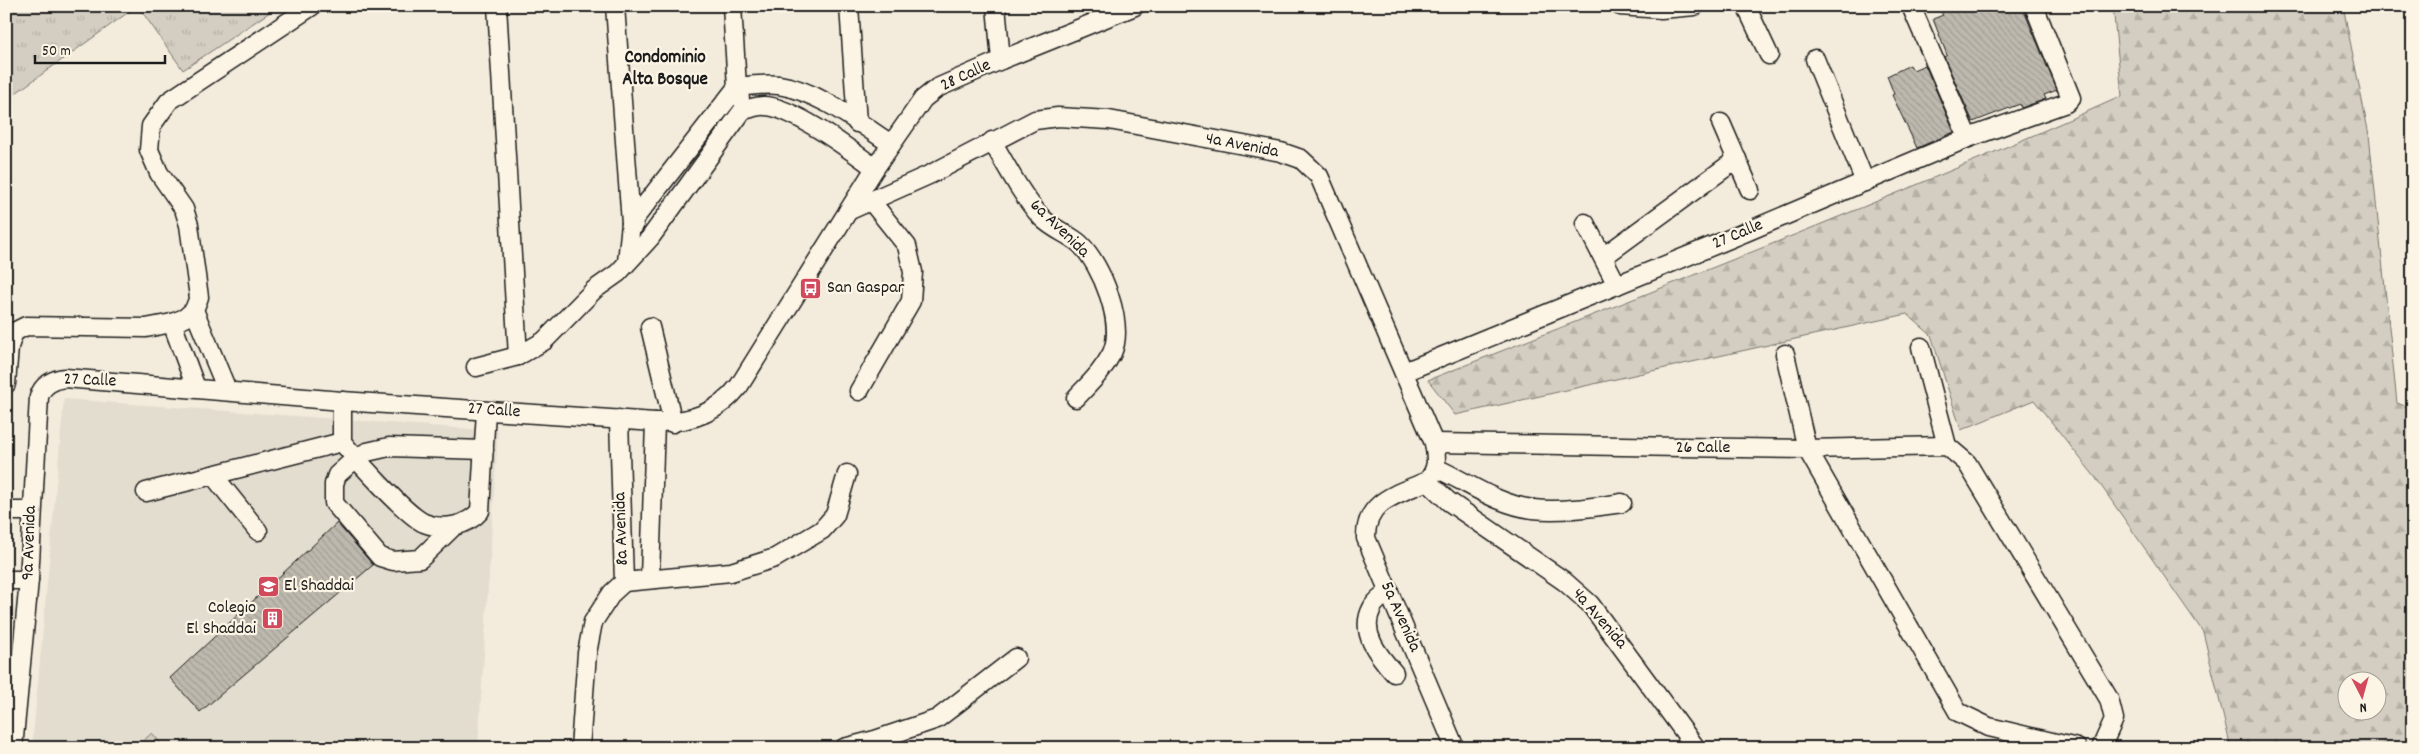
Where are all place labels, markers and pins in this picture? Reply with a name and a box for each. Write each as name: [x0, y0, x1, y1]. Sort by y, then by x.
bus stop icon: San Gaspar: [799, 276, 823, 300]
place label: San Gaspar: [827, 276, 905, 301]
school or university icon: El Shaddai: [256, 574, 280, 598]
place label: El Shaddai: [284, 574, 354, 599]
place label: Colegio El Shaddai: [186, 596, 256, 642]
building icon: Colegio El Shaddai: [260, 606, 284, 630]

